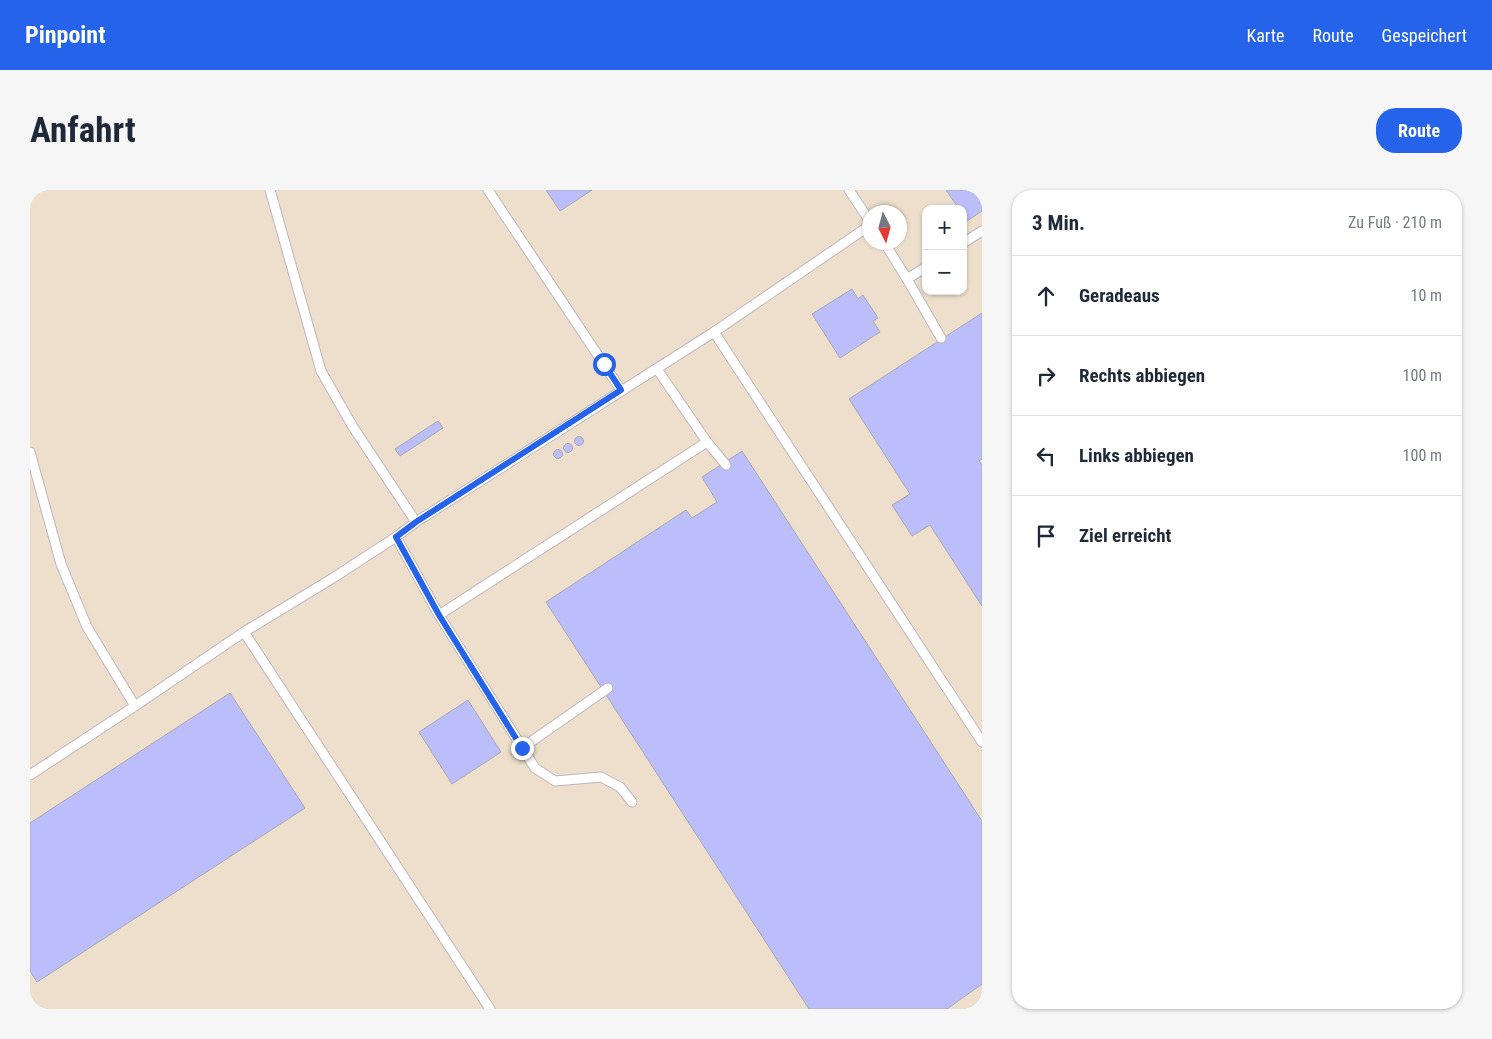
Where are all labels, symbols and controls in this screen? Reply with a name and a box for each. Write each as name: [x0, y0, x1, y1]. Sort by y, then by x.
text: Pinpoint: [25, 21, 106, 49]
text: Karte: [1246, 25, 1285, 46]
text: Route: [1313, 25, 1354, 46]
text: Gespeichert: [1382, 25, 1467, 46]
button: Route: [1376, 108, 1462, 153]
text: Anfahrt: [30, 110, 136, 151]
north arrow: [862, 205, 907, 250]
map controls: [922, 205, 967, 295]
button: +: [922, 205, 967, 250]
text: 3 Min.: [1032, 211, 1085, 235]
text: Zu Fuß · 210 m: [1348, 213, 1442, 232]
button: −: [922, 250, 967, 295]
icon: ahead: [1032, 282, 1060, 310]
text: Geradeaus: [1079, 284, 1160, 307]
text: 10 m: [1410, 286, 1442, 305]
route start: [593, 353, 616, 376]
icon: right: [1032, 362, 1060, 390]
text: Rechts abbiegen: [1079, 364, 1205, 387]
text: 100 m: [1403, 366, 1442, 385]
icon: left: [1032, 442, 1060, 470]
text: Links abbiegen: [1079, 444, 1194, 467]
text: 100 m: [1403, 446, 1442, 465]
icon: arrive: [1032, 522, 1060, 550]
text: Ziel erreicht: [1079, 524, 1171, 547]
route end: [511, 737, 534, 760]

